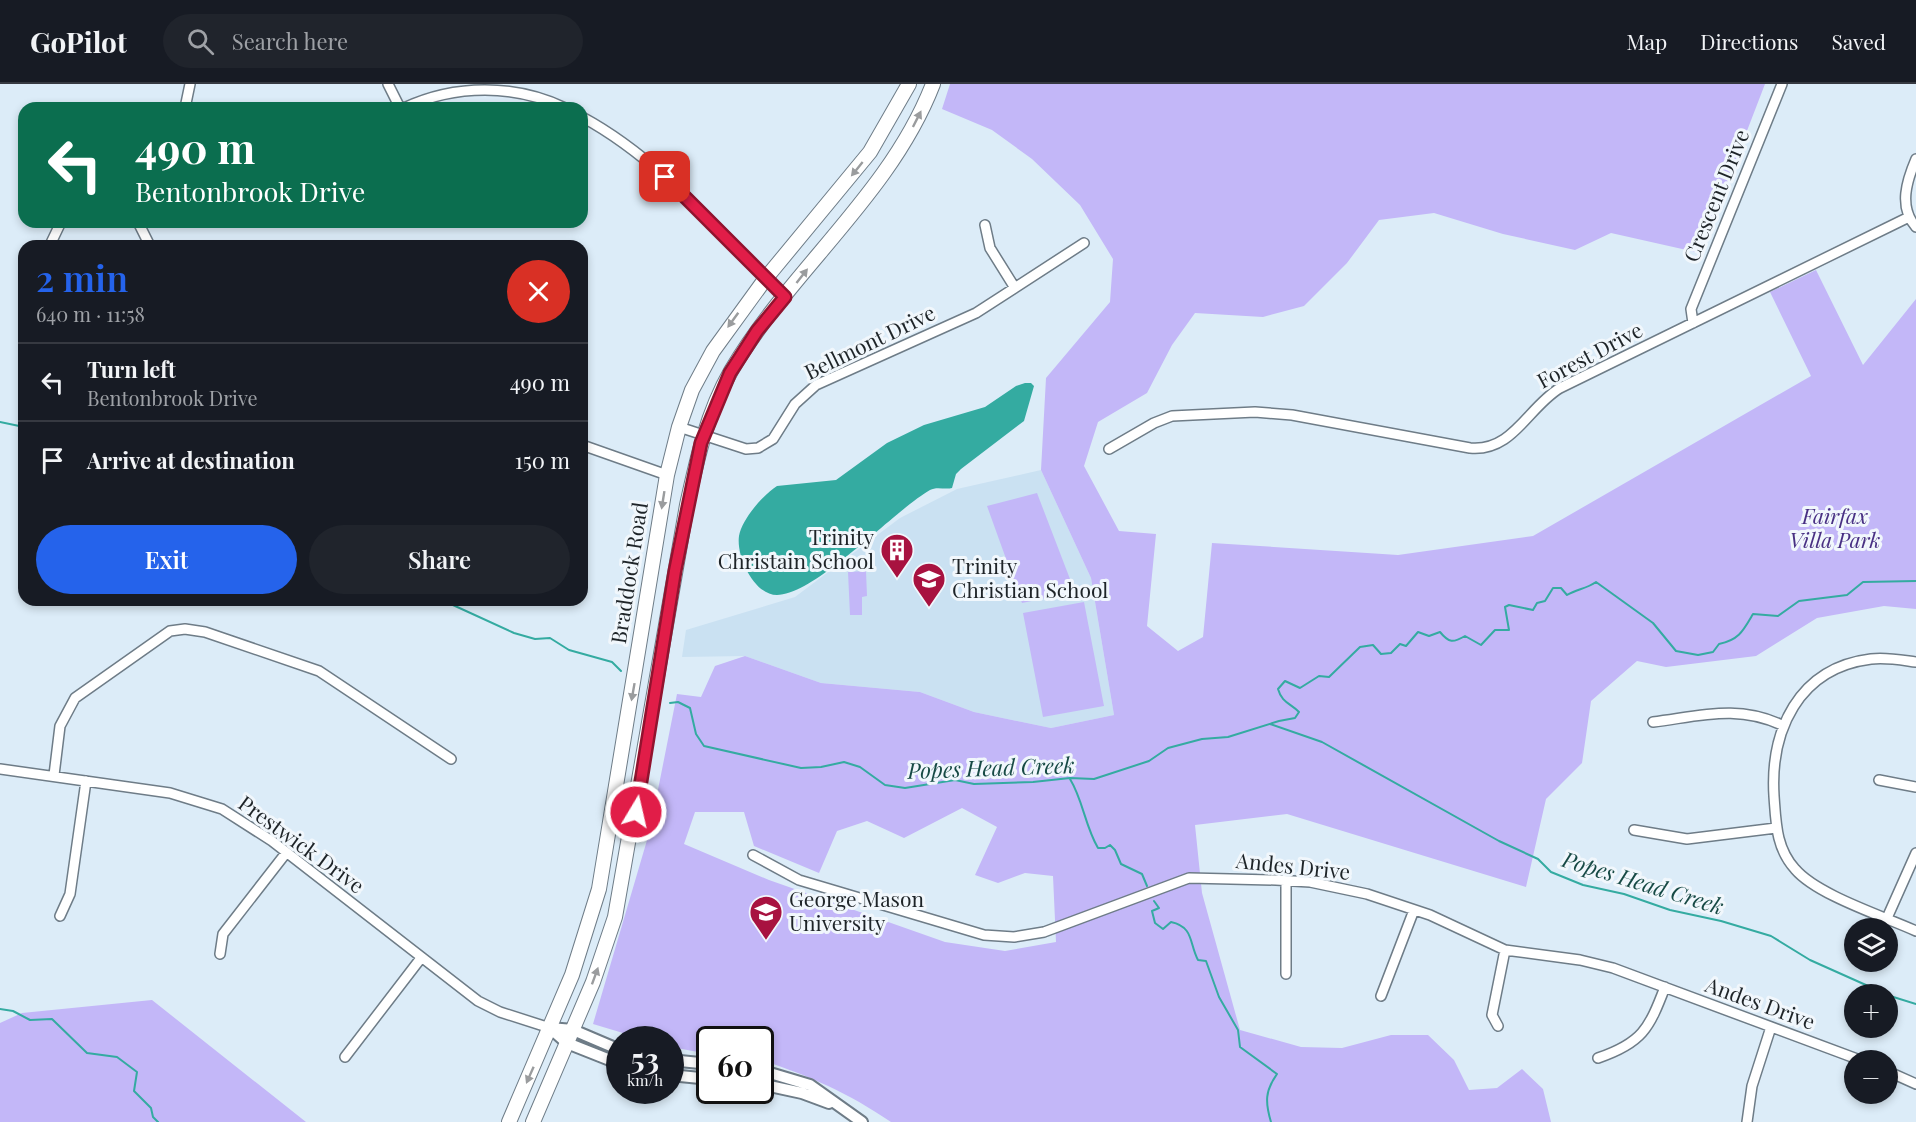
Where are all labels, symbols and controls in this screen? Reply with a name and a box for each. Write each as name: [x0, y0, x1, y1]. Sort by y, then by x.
search box: [163, 14, 583, 68]
text: GoPilot: [30, 23, 127, 60]
icon: search: [184, 25, 217, 58]
text: Search here: [232, 26, 348, 56]
text: Map: [1626, 27, 1667, 55]
text: Directions: [1700, 27, 1798, 55]
text: Saved: [1831, 27, 1886, 55]
one-way arrow: [912, 110, 921, 127]
text: 490 m: [135, 119, 255, 175]
street label: Crescent Drive: [1676, 125, 1754, 266]
icon: left: [36, 126, 114, 204]
pin: [639, 151, 690, 202]
icon: arrive: [648, 160, 681, 193]
one-way arrow: [851, 162, 863, 177]
text: Bentonbrook Drive: [135, 173, 365, 209]
text: 2 min: [36, 253, 128, 301]
button: close: [507, 260, 570, 323]
one-way arrow: [795, 268, 808, 284]
street label: Bellmont Drive: [799, 297, 939, 385]
text: 640 m · 11:58: [36, 300, 145, 327]
one-way arrow: [727, 312, 739, 328]
street label: Forest Drive: [1531, 315, 1647, 394]
text: Turn left: [87, 354, 176, 384]
icon: left: [36, 366, 69, 399]
text: 490 m: [510, 367, 570, 397]
text: Bentonbrook Drive: [87, 384, 258, 411]
icon: arrive: [36, 444, 69, 477]
text: Arrive at destination: [87, 445, 295, 475]
text: 150 m: [515, 445, 570, 475]
one-way arrow: [658, 490, 667, 509]
street label: Braddock Road: [603, 500, 653, 646]
park label: Fairfax Villa Park: [1790, 501, 1881, 553]
place label: Trinity Christain School: [718, 522, 874, 574]
button: Exit: [36, 525, 297, 594]
button: Share: [309, 525, 570, 594]
building icon: Trinity Christain School: [879, 532, 915, 579]
place label: Trinity Christian School: [952, 551, 1108, 603]
school or university icon: Trinity Christian School: [911, 561, 947, 608]
one-way arrow: [628, 683, 637, 702]
water label: Popes Head Creek: [906, 749, 1075, 785]
position arrow: [604, 780, 668, 844]
street label: Prestwick Drive: [234, 788, 371, 899]
water label: Popes Head Creek: [1558, 843, 1728, 921]
street label: Andes Drive: [1234, 845, 1352, 885]
place label: George Mason University: [789, 884, 925, 936]
school or university icon: George Mason University: [748, 894, 784, 941]
map controls: [1844, 918, 1898, 1104]
button: layers: [1844, 918, 1898, 972]
one-way arrow: [591, 967, 601, 985]
street label: Andes Drive: [1701, 969, 1819, 1035]
button: +: [1844, 984, 1898, 1038]
speed limit sign: 60: [696, 1026, 774, 1104]
text: 53: [631, 1038, 659, 1078]
button: −: [1844, 1050, 1898, 1104]
one-way arrow: [524, 1066, 534, 1084]
text: km/h: [627, 1070, 663, 1090]

